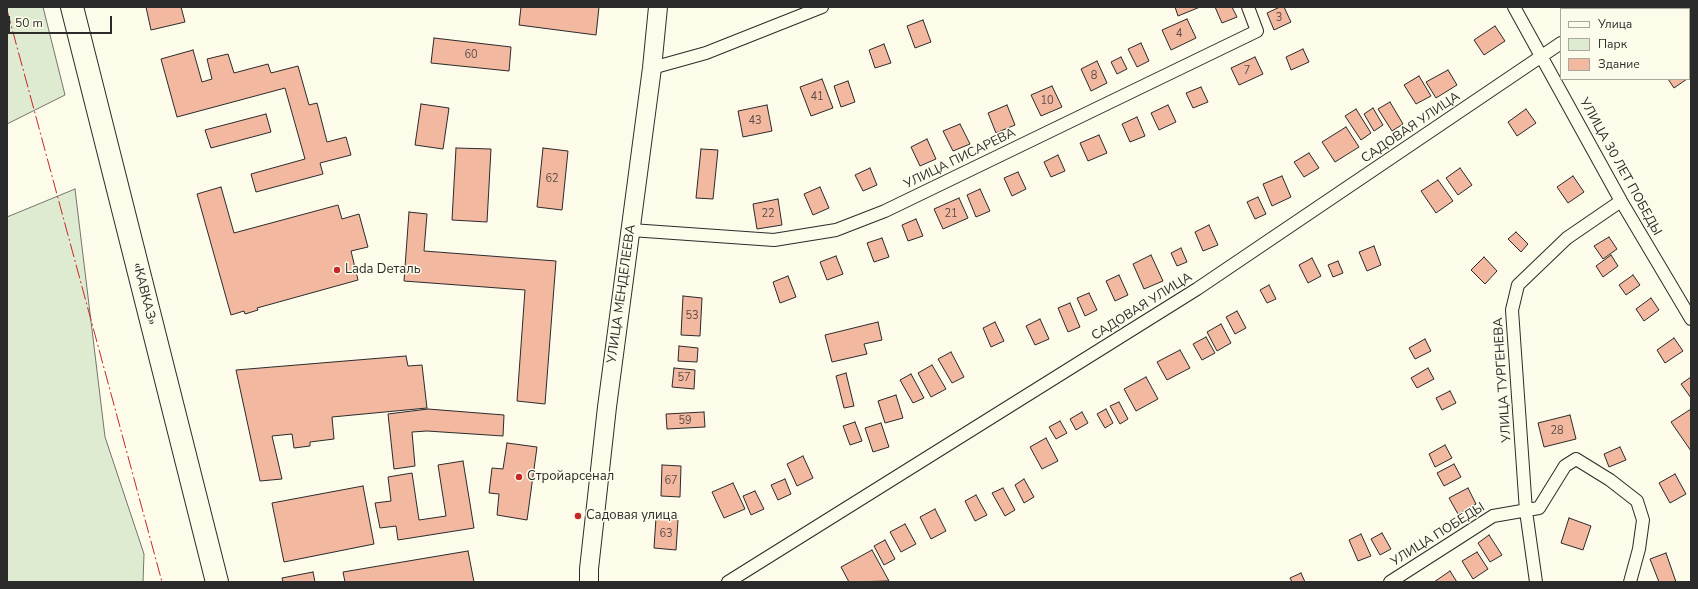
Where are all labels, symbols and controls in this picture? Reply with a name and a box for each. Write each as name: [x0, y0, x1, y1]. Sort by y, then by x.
scale bar: [10, 8, 114, 34]
legend: [1560, 8, 1690, 80]
house number: 3: [1276, 11, 1282, 25]
text: 50 m: [15, 15, 43, 31]
text: Улица: [1598, 16, 1632, 32]
house number: 4: [1176, 27, 1182, 41]
text: Парк: [1598, 36, 1627, 52]
house number: 60: [464, 48, 478, 62]
text: Здание: [1598, 56, 1640, 72]
house number: 7: [1244, 64, 1250, 78]
house number: 8: [1091, 69, 1097, 83]
street label: САДОВАЯ УЛИЦА: [1359, 89, 1463, 167]
house number: 41: [810, 90, 824, 104]
house number: 10: [1040, 94, 1054, 108]
street label: УЛИЦА 30 ЛЕТ ПОБЕДЫ: [1576, 95, 1664, 239]
house number: 43: [748, 114, 762, 128]
street label: УЛИЦА ПИСАРЕВА: [902, 125, 1018, 193]
house number: 62: [545, 172, 559, 186]
house number: 22: [761, 207, 775, 221]
house number: 21: [944, 207, 958, 221]
street label: УЛИЦА МЕНДЕЛЕЕВА: [605, 224, 639, 364]
street label: «КАВКАЗ»: [129, 261, 159, 327]
place label: Lada Dеталь: [345, 262, 421, 278]
marker: Lada Dеталь: [332, 265, 342, 275]
street label: САДОВАЯ УЛИЦА: [1089, 270, 1195, 344]
house number: 53: [685, 309, 699, 323]
street label: УЛИЦА ТУРГЕНЕВА: [1491, 317, 1515, 443]
house number: 57: [677, 371, 691, 385]
house number: 59: [678, 414, 692, 428]
house number: 28: [1550, 424, 1564, 438]
place label: Стройарсенал: [527, 469, 614, 485]
marker: Стройарсенал: [514, 472, 524, 482]
house number: 67: [664, 474, 678, 488]
street label: УЛИЦА ПОБЕДЫ: [1388, 500, 1488, 570]
place label: Садовая улица: [586, 508, 677, 524]
marker: Садовая улица: [573, 511, 583, 521]
house number: 63: [659, 527, 673, 541]

